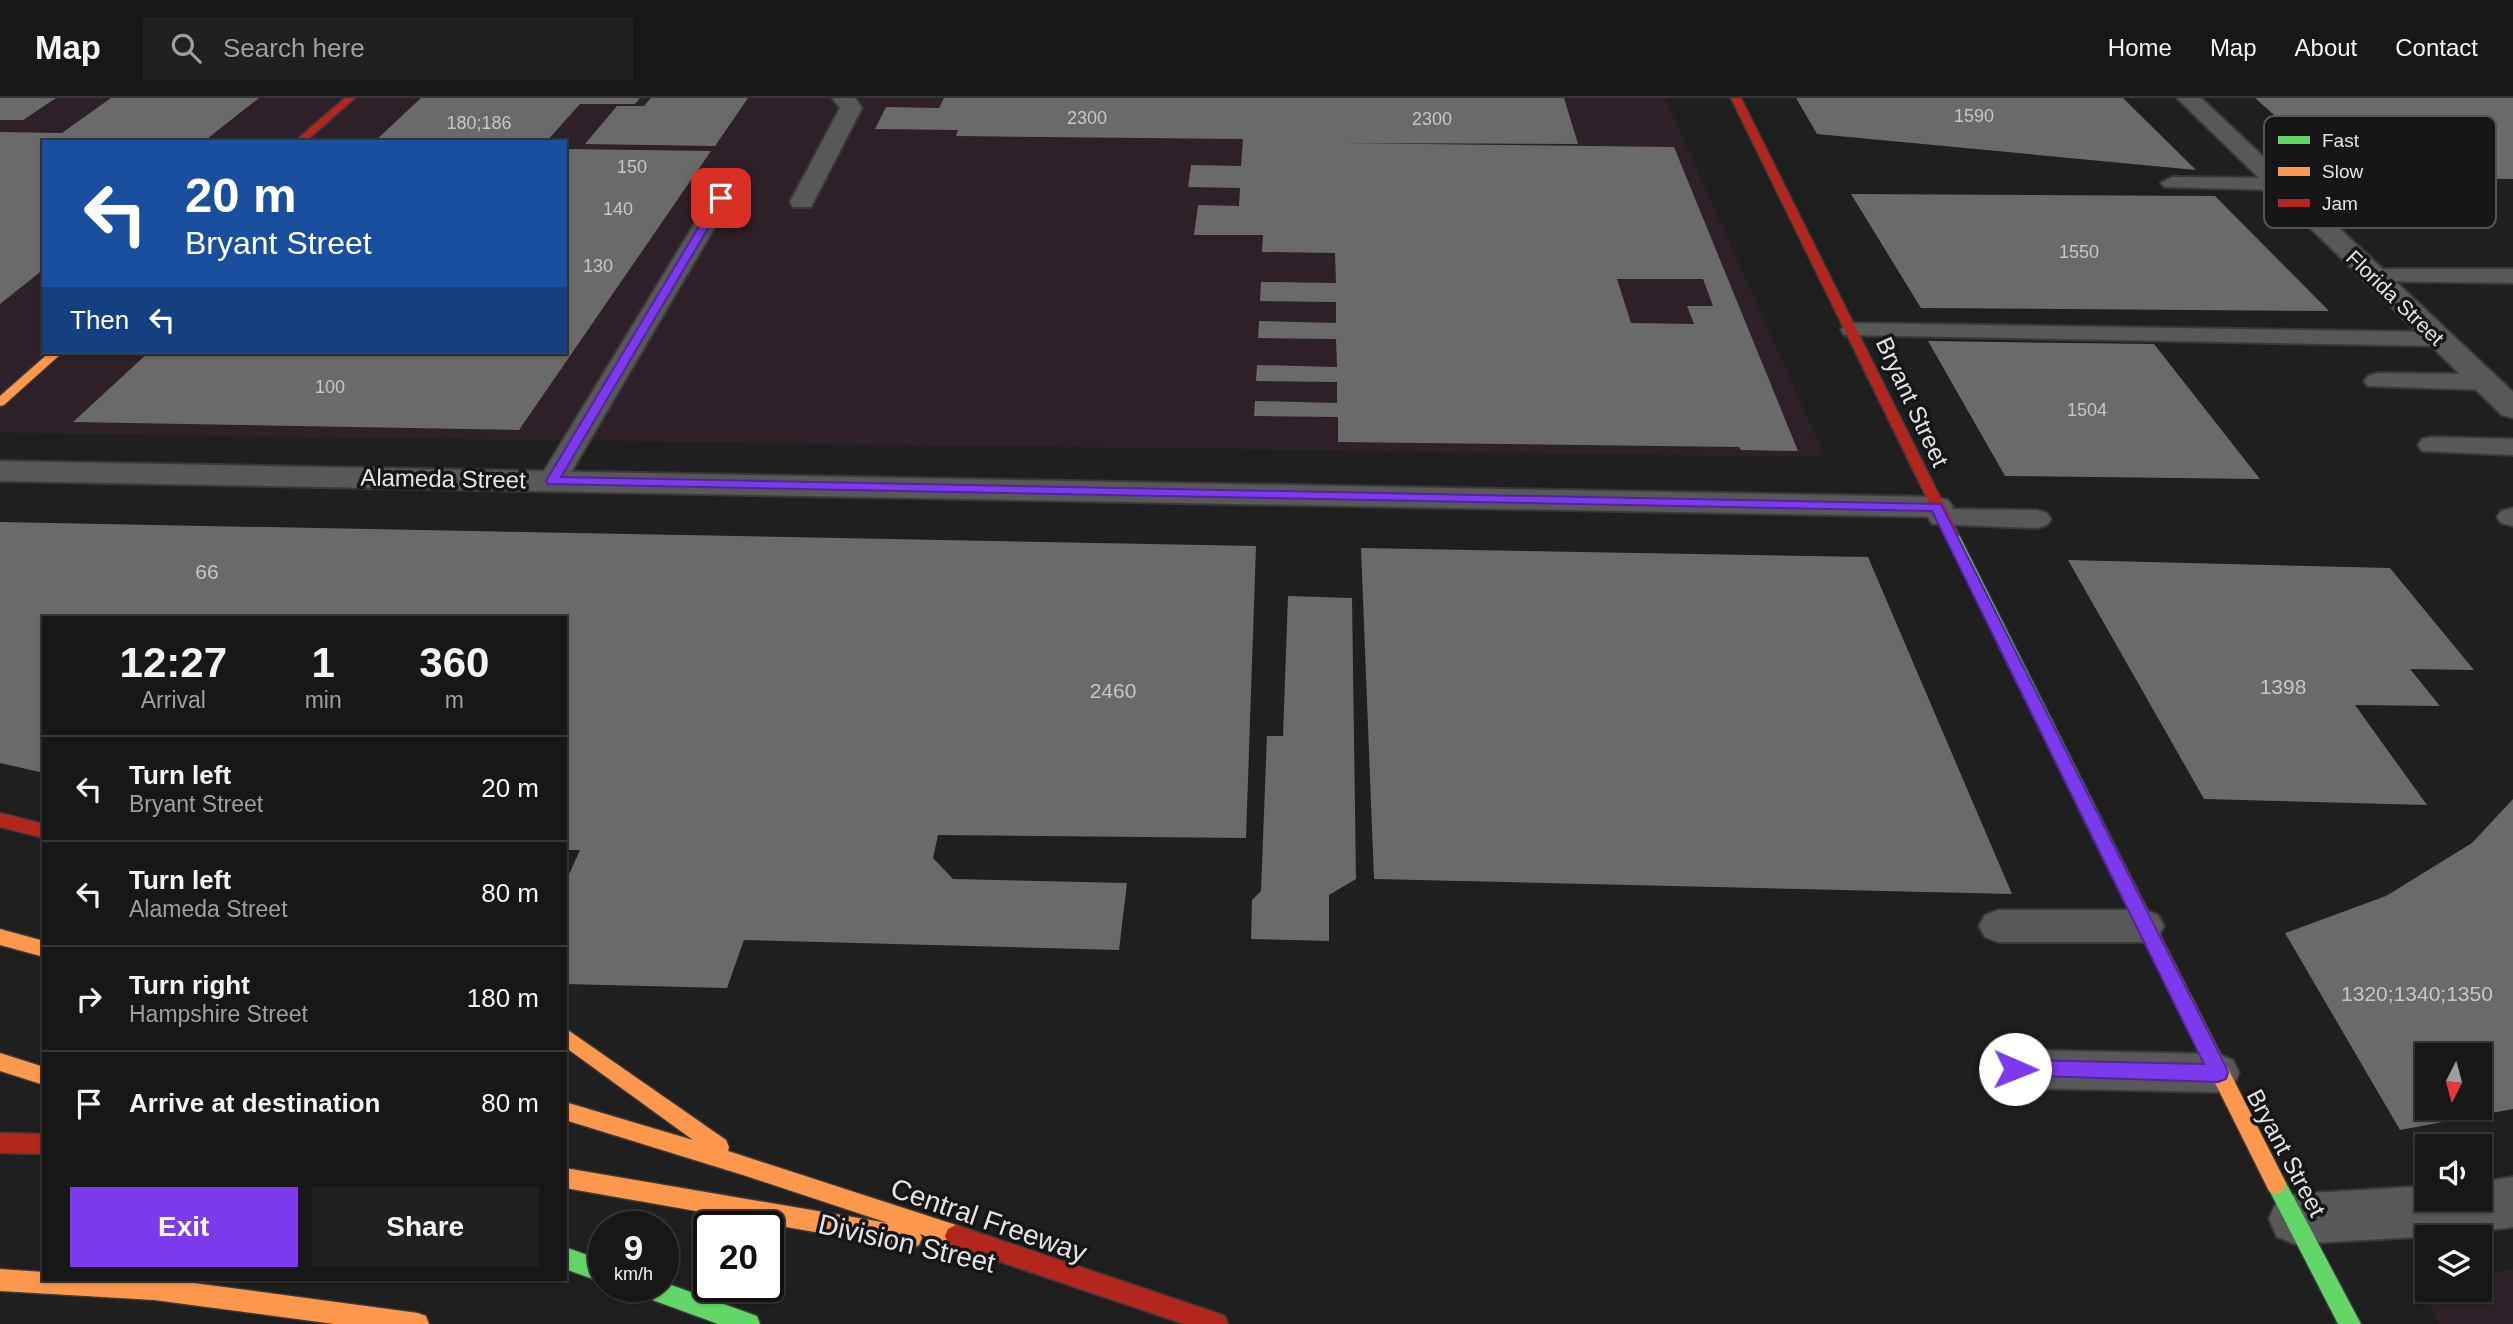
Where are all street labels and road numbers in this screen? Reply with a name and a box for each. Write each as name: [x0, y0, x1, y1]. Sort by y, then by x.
street label: Florida Street: [2342, 246, 2449, 350]
street label: Bryant Street: [1871, 333, 1954, 471]
street label: Alameda Street: [360, 464, 526, 493]
street label: Bryant Street: [2242, 1085, 2331, 1221]
street label: Central Freeway: [887, 1172, 1091, 1269]
street label: Division Street: [815, 1208, 999, 1279]

